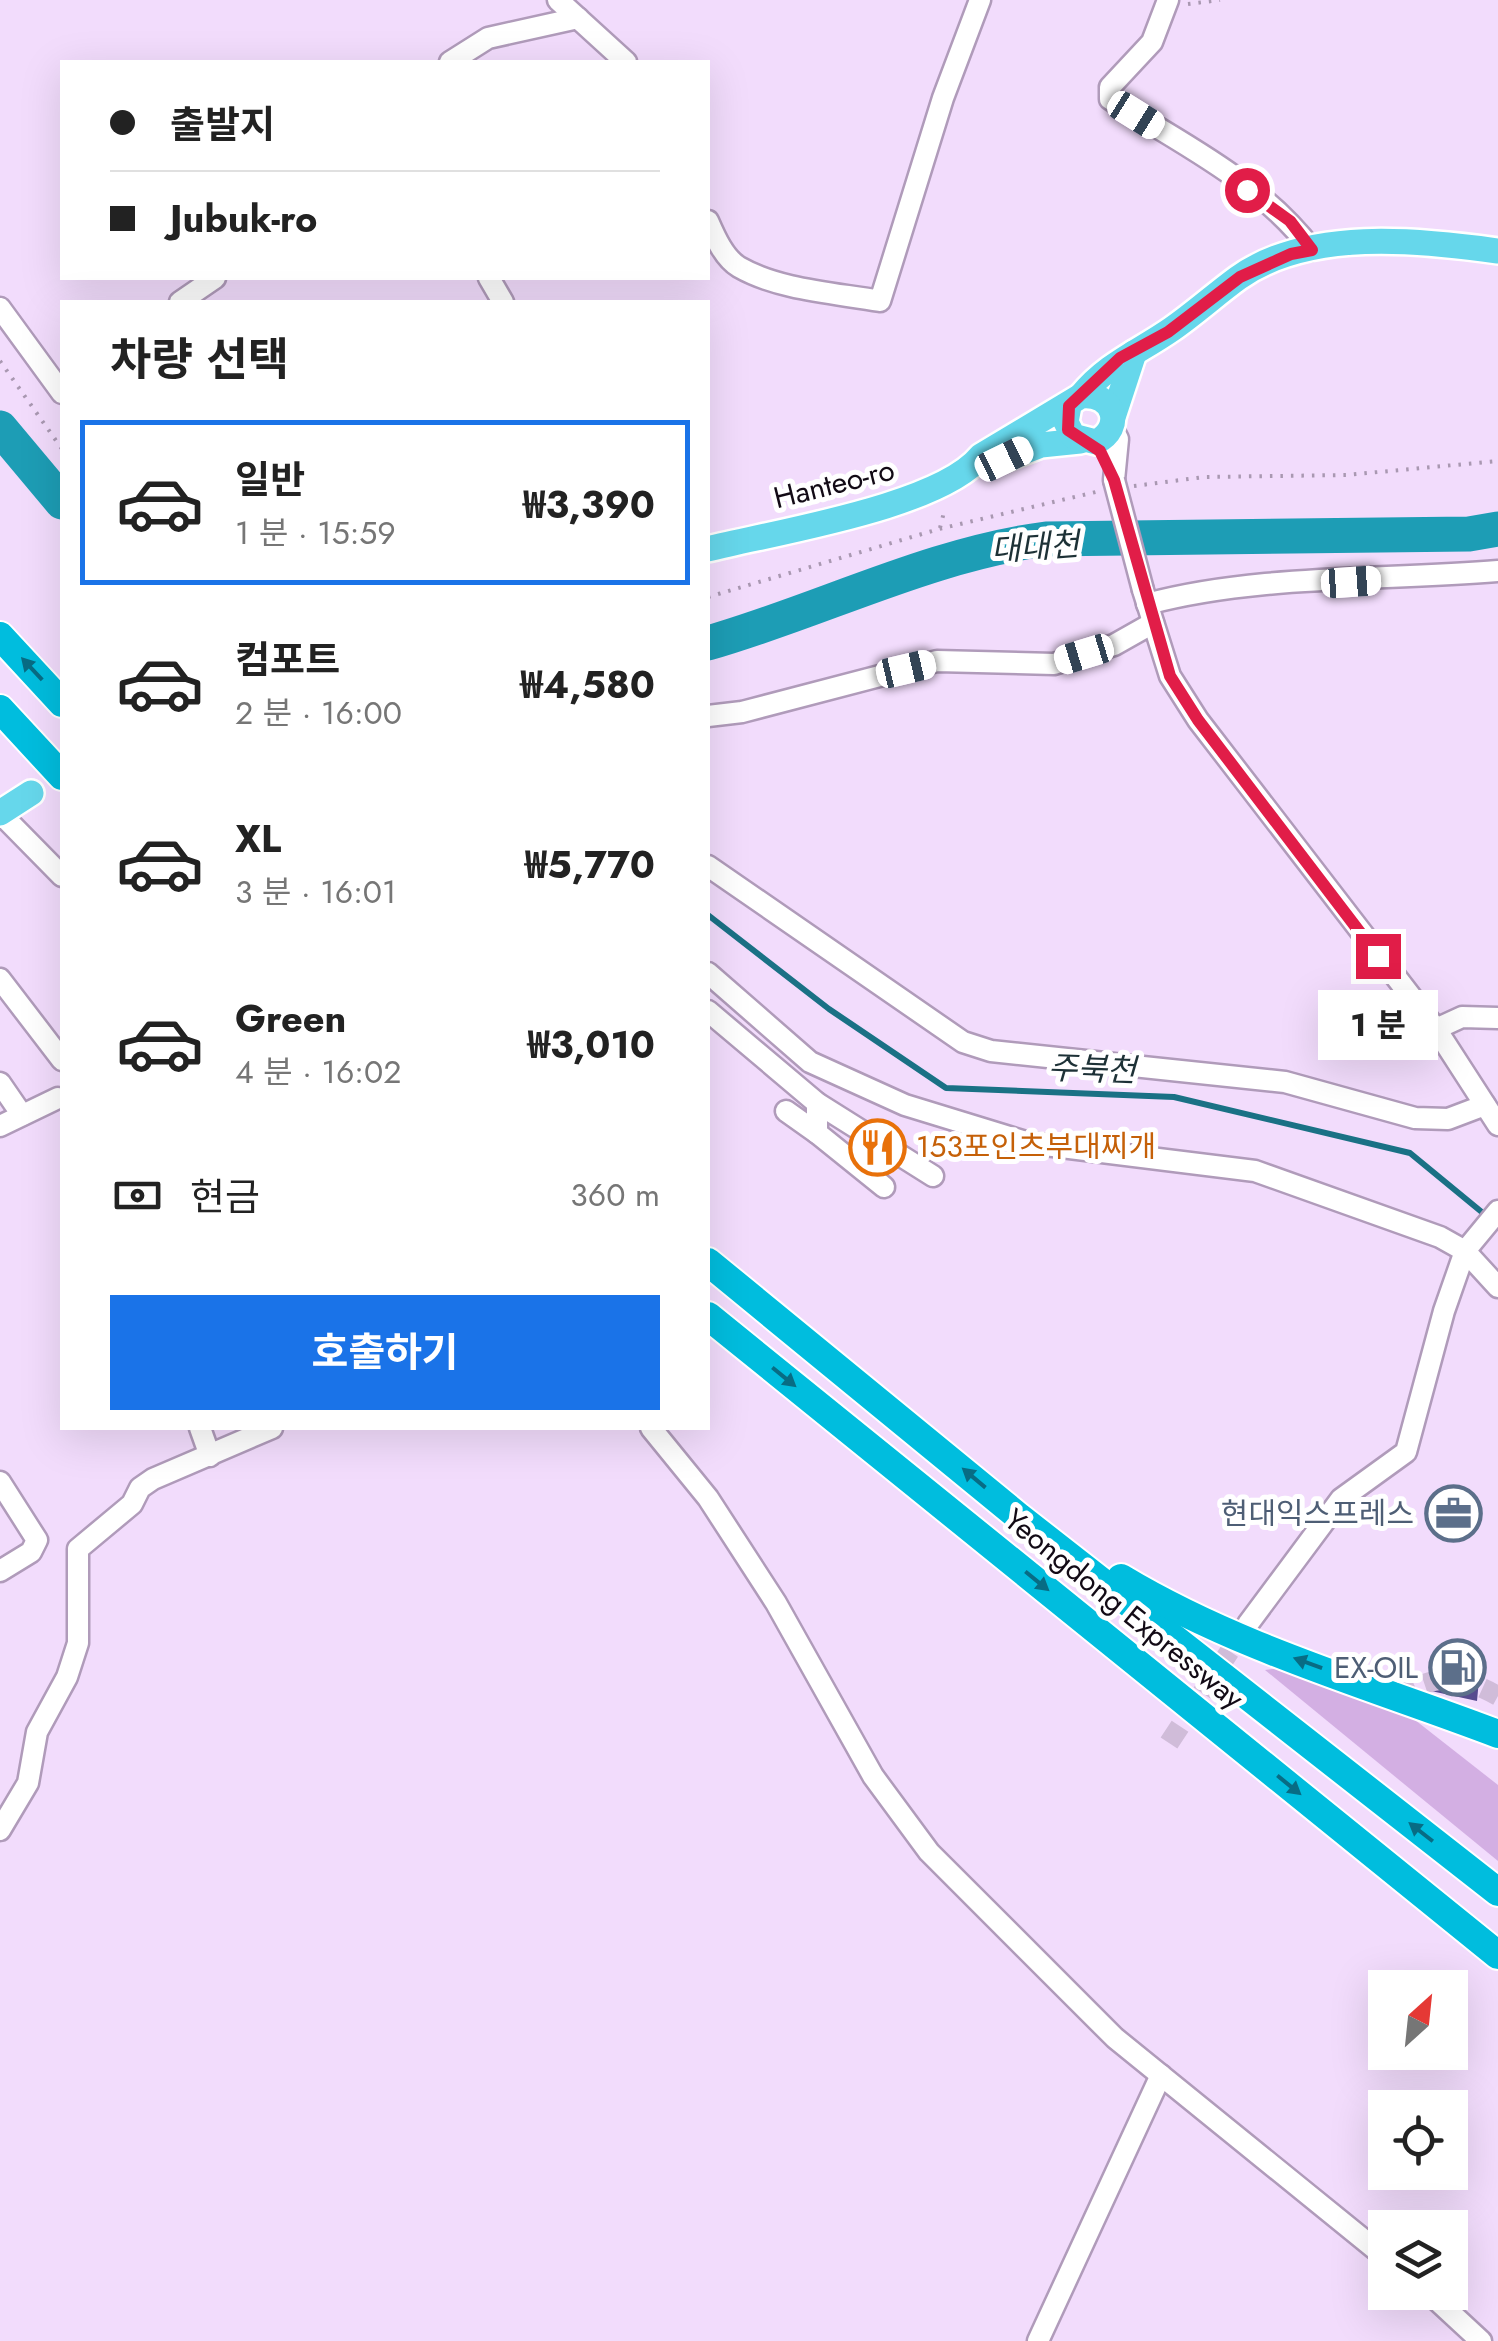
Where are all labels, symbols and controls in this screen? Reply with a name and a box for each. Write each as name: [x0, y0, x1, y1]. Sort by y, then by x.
car: [1103, 86, 1169, 144]
text: 출발지: [170, 97, 275, 152]
route start: [1225, 168, 1270, 213]
text: Jubuk-ro: [170, 191, 318, 246]
text: 차량 선택: [110, 327, 289, 392]
car: [970, 432, 1038, 486]
street label: Hanteo-ro: [769, 448, 899, 519]
text: 일반: [235, 452, 305, 507]
icon: car: [115, 458, 205, 548]
text: ₩3,390: [523, 477, 655, 532]
text: 1 분 · 15:59: [235, 510, 396, 556]
water label: 대대천: [989, 521, 1084, 573]
car: [1320, 565, 1382, 599]
car: [1051, 631, 1117, 677]
text: 컴포트: [235, 632, 340, 687]
icon: car: [115, 638, 205, 728]
car: [873, 648, 939, 690]
text: ₩4,580: [520, 657, 655, 712]
one-way arrow: [20, 658, 43, 682]
text: 2 분 · 16:00: [235, 690, 402, 736]
text: XL: [235, 811, 281, 866]
icon: car: [115, 818, 205, 908]
text: ₩5,770: [525, 837, 655, 892]
text: 3 분 · 16:01: [235, 869, 396, 915]
route end: [1356, 934, 1401, 979]
text: Green: [235, 991, 346, 1046]
callout: 1 분: [1318, 991, 1438, 1061]
icon: car: [115, 998, 205, 1088]
text: 1 분: [1350, 1002, 1406, 1048]
text: ₩3,010: [528, 1017, 655, 1072]
water label: 주북천: [1047, 1044, 1140, 1094]
text: 4 분 · 16:02: [235, 1049, 401, 1095]
restaurant icon: 153포인츠부대찌개: [847, 1117, 907, 1177]
place label: 153포인츠부대찌개: [916, 1125, 1156, 1168]
icon: cash: [110, 1168, 165, 1223]
text: 현금: [190, 1169, 260, 1224]
text: 360 m: [570, 1172, 660, 1218]
button: 호출하기: [110, 1295, 660, 1410]
one-way arrow: [771, 1366, 796, 1387]
one-way arrow: [962, 1468, 987, 1489]
office icon: 현대익스프레스: [1423, 1484, 1483, 1544]
place label: 현대익스프레스: [1221, 1492, 1414, 1535]
street label: Yeongdong Expressway: [995, 1498, 1254, 1719]
one-way arrow: [1024, 1570, 1049, 1591]
fuel station icon: EX-OIL: [1427, 1638, 1487, 1698]
place label: EX-OIL: [1334, 1646, 1418, 1689]
one-way arrow: [1293, 1655, 1323, 1670]
one-way arrow: [1276, 1774, 1302, 1795]
one-way arrow: [1408, 1822, 1434, 1843]
north arrow: [1368, 1970, 1468, 2070]
map controls: [1368, 1970, 1468, 2310]
button: locate: [1368, 2090, 1468, 2190]
button: layers: [1368, 2210, 1468, 2310]

